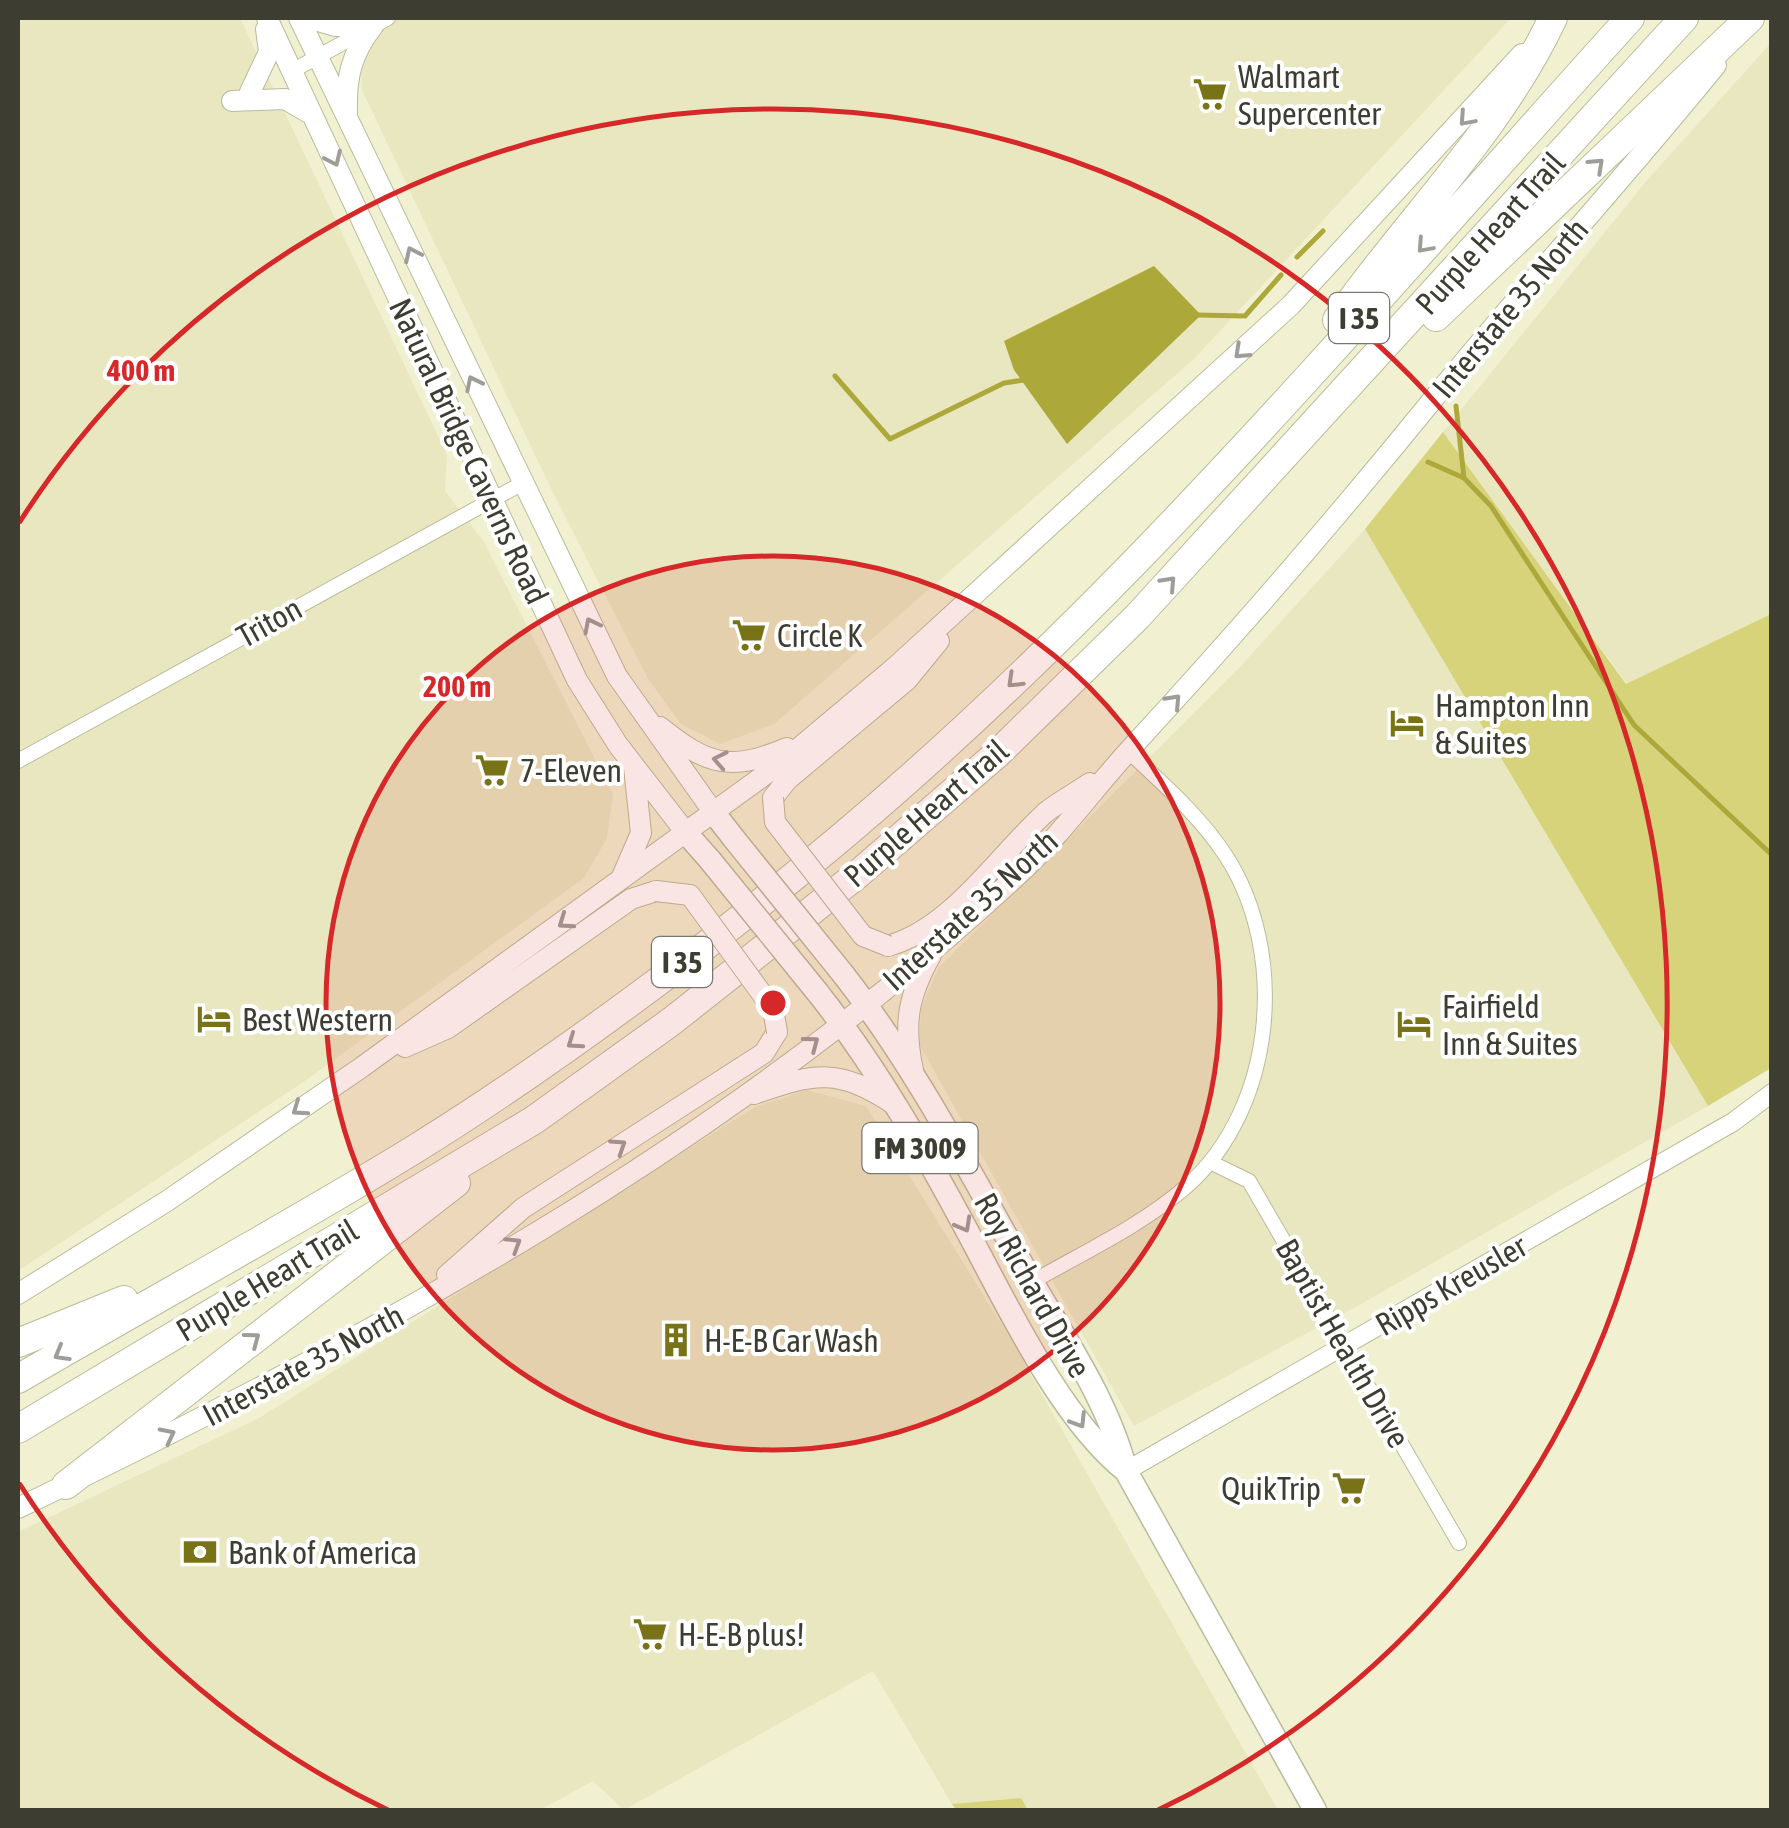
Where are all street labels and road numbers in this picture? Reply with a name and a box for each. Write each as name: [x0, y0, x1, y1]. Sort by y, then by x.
street label: Purple Heart Trail: [1408, 144, 1573, 322]
street label: Interstate 35 North: [1424, 211, 1596, 405]
street label: Natural Bridge Caverns Road: [382, 292, 556, 610]
road number: I 35: [1329, 293, 1389, 343]
street label: Triton: [230, 589, 308, 655]
street label: Purple Heart Trail: [836, 731, 1016, 894]
street label: Interstate 35 North: [875, 822, 1065, 998]
road number: I 35: [652, 937, 712, 987]
road number: FM 3009: [862, 1123, 978, 1173]
street label: Roy Richard Drive: [967, 1186, 1099, 1384]
street label: Purple Heart Trail: [170, 1211, 365, 1349]
street label: Ripps Kreusler: [1369, 1227, 1533, 1343]
street label: Baptist Health Drive: [1268, 1232, 1418, 1454]
street label: Interstate 35 North: [196, 1297, 410, 1433]

